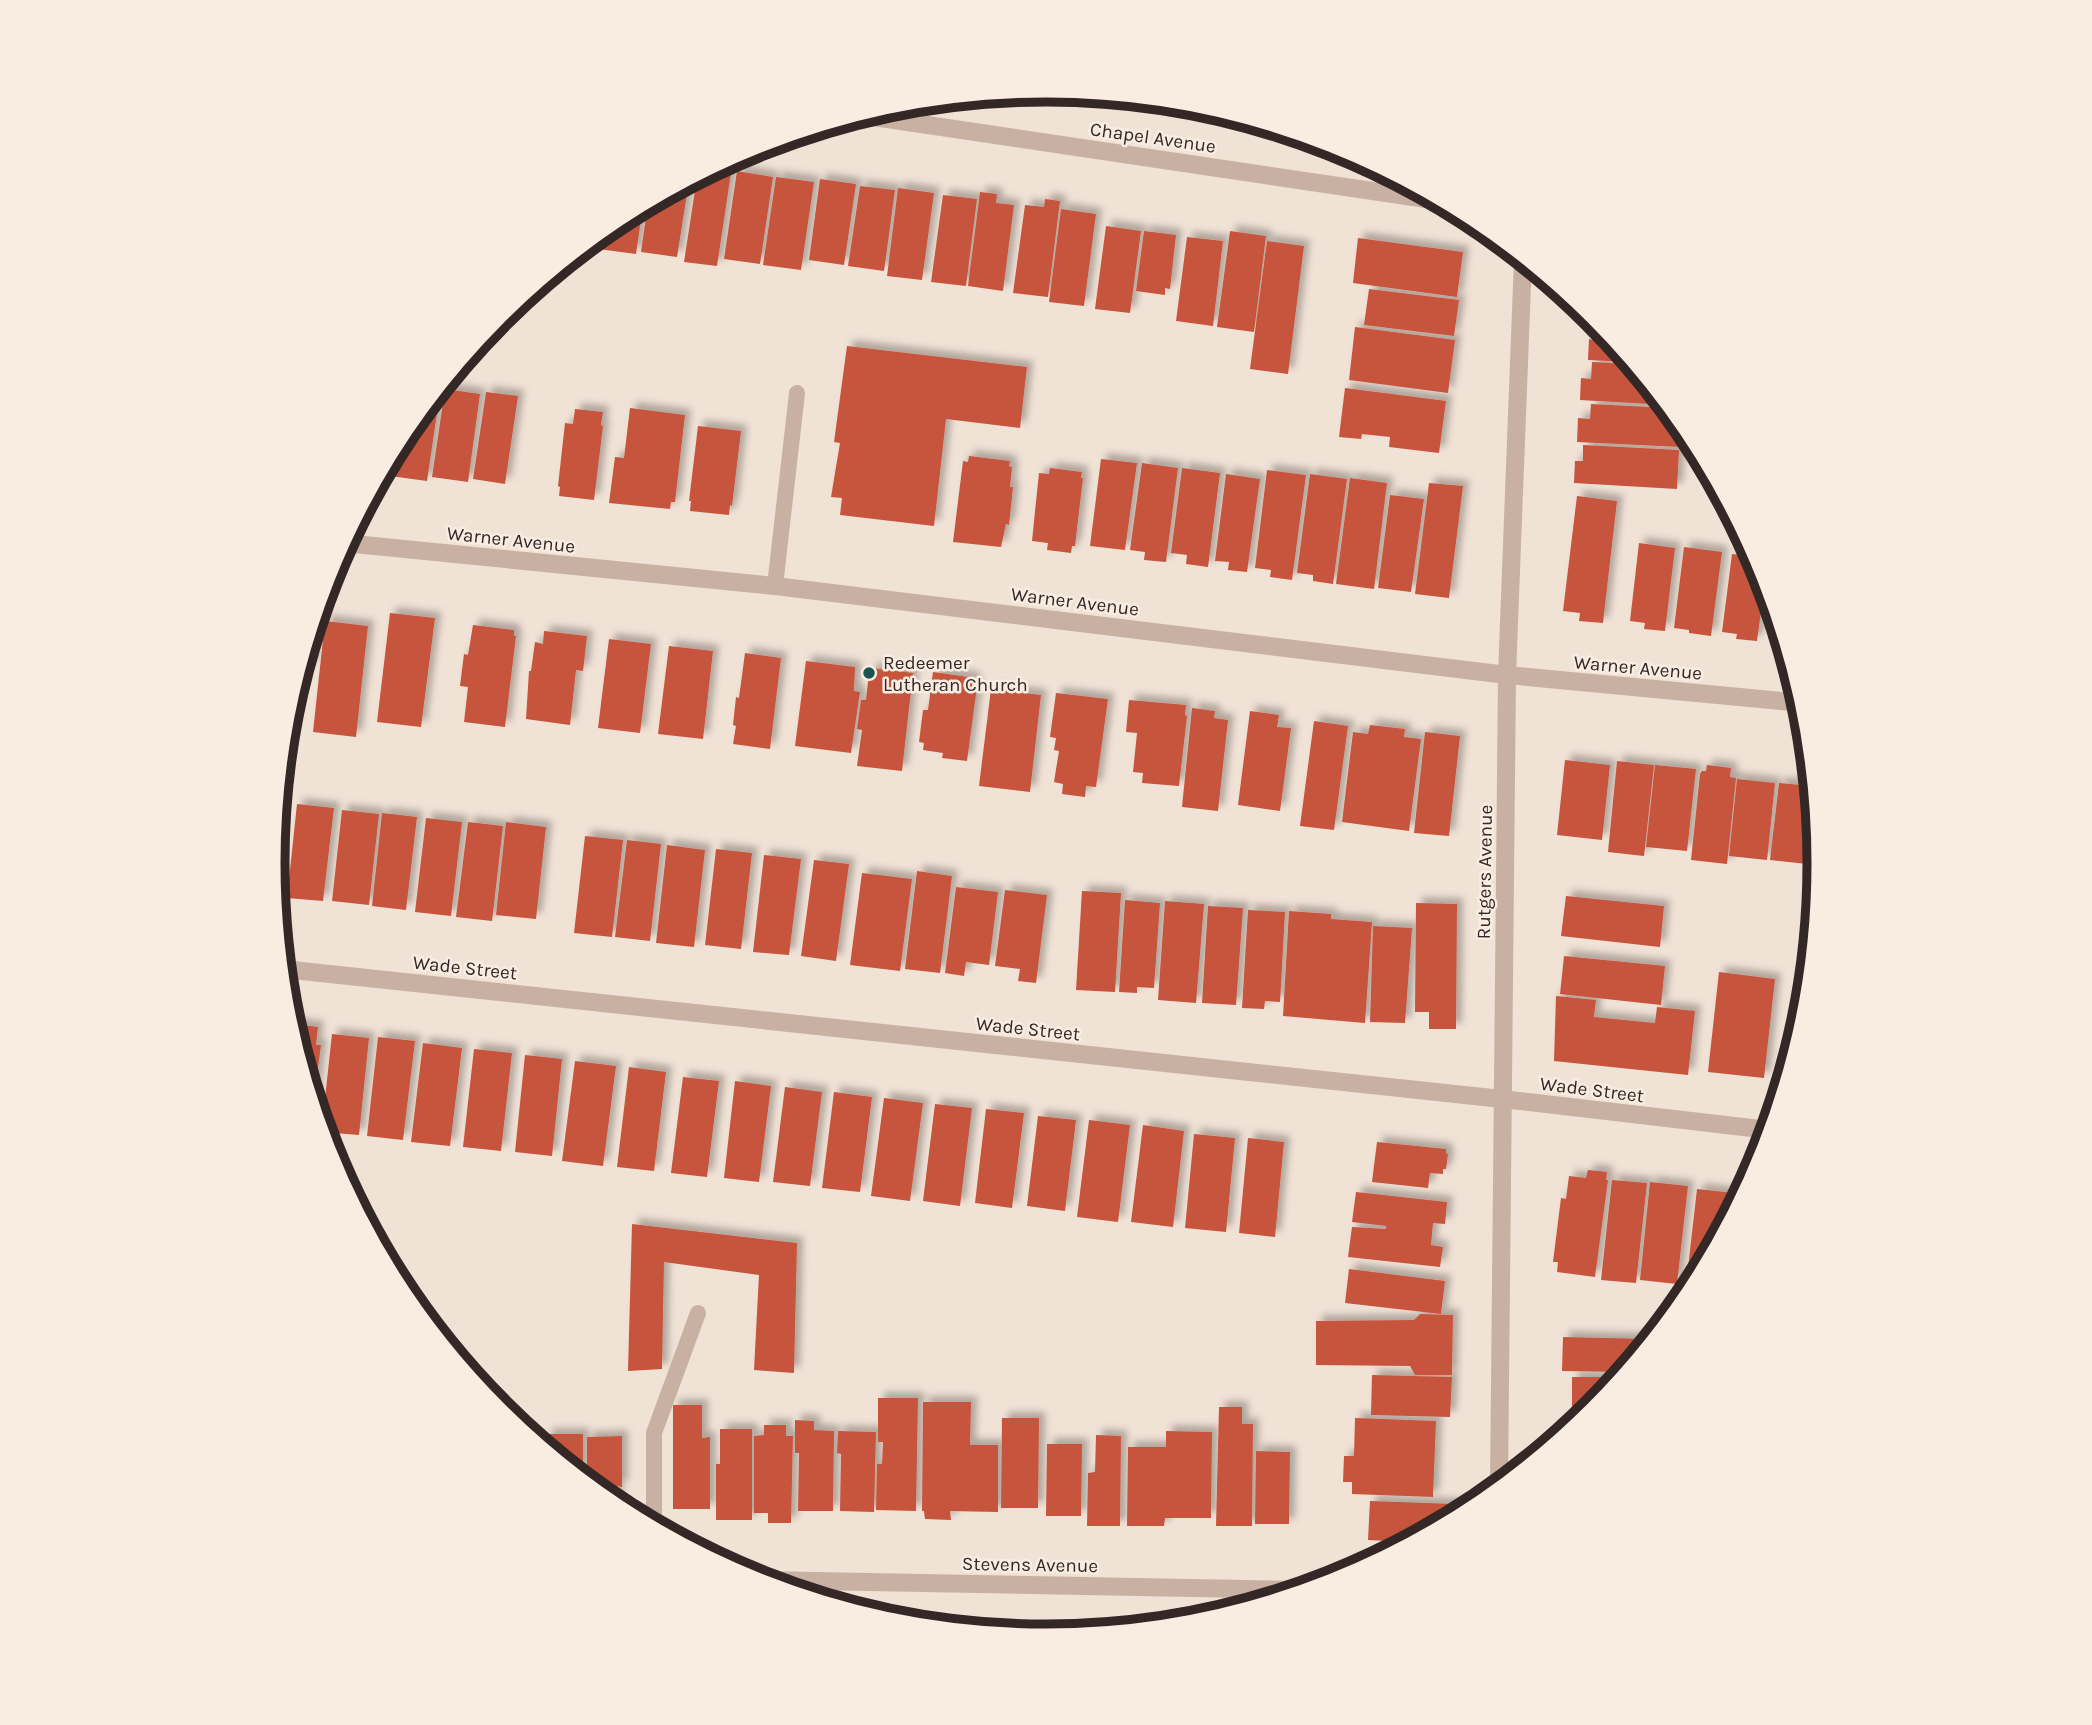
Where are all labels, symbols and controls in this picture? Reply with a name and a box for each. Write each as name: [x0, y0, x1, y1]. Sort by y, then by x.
street label: Chapel Avenue: [1089, 118, 1217, 158]
street label: Warner Avenue: [446, 522, 576, 558]
street label: Warner Avenue: [1010, 583, 1140, 621]
street label: Warner Avenue: [1573, 651, 1703, 685]
place label: Redeemer Lutheran Church: [883, 652, 1028, 696]
marker: Redeemer Lutheran Church: [861, 665, 877, 681]
street label: Rutgers Avenue: [1473, 804, 1497, 940]
street label: Wade Street: [412, 952, 518, 984]
street label: Wade Street: [975, 1013, 1081, 1045]
street label: Wade Street: [1539, 1073, 1645, 1107]
street label: Stevens Avenue: [962, 1553, 1098, 1577]

